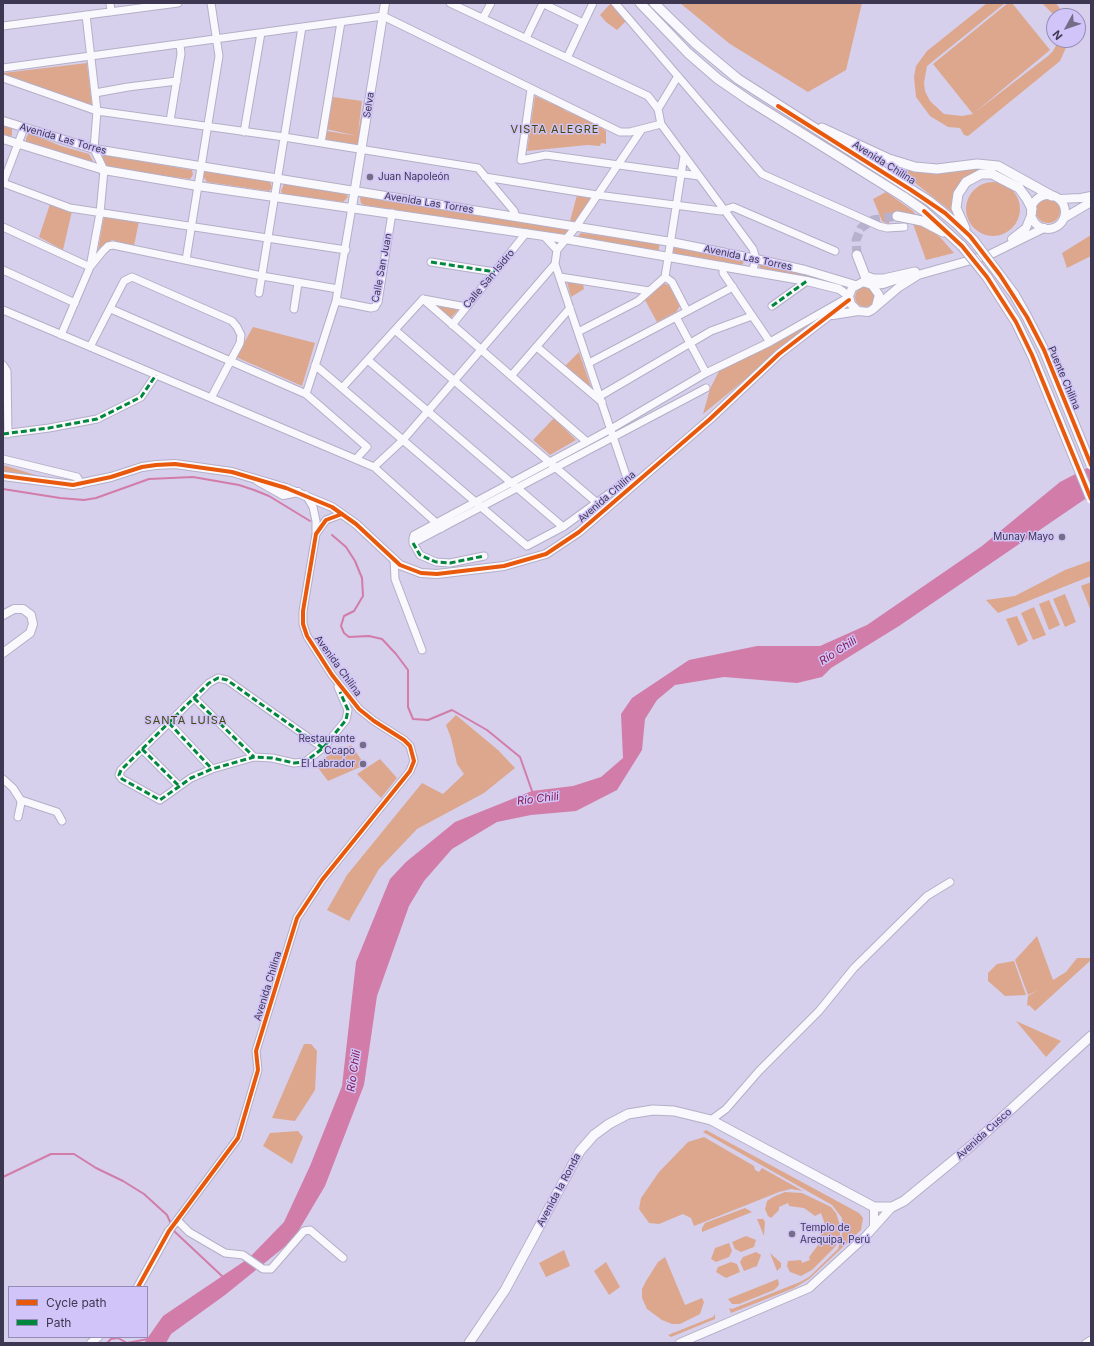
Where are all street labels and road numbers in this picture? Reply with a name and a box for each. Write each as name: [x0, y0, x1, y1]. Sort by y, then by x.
street label: Selva: [361, 91, 377, 119]
street label: Avenida Las Torres: [18, 121, 108, 157]
street label: Avenida Chilina: [850, 139, 918, 187]
street label: Avenida Las Torres: [384, 190, 474, 216]
street label: Calle San Juan: [369, 232, 395, 304]
street label: Avenida Las Torres: [703, 243, 793, 273]
street label: Calle San Isidro: [461, 247, 517, 311]
street label: Puente Chilina: [1045, 344, 1083, 412]
street label: Avenida Chilina: [576, 469, 638, 525]
street label: Avenida Chilina: [312, 633, 364, 699]
street label: Avenida Chilina: [252, 950, 284, 1022]
street label: Avenida Cusco: [954, 1106, 1014, 1162]
street label: Avenida la Ronda: [535, 1151, 583, 1229]

